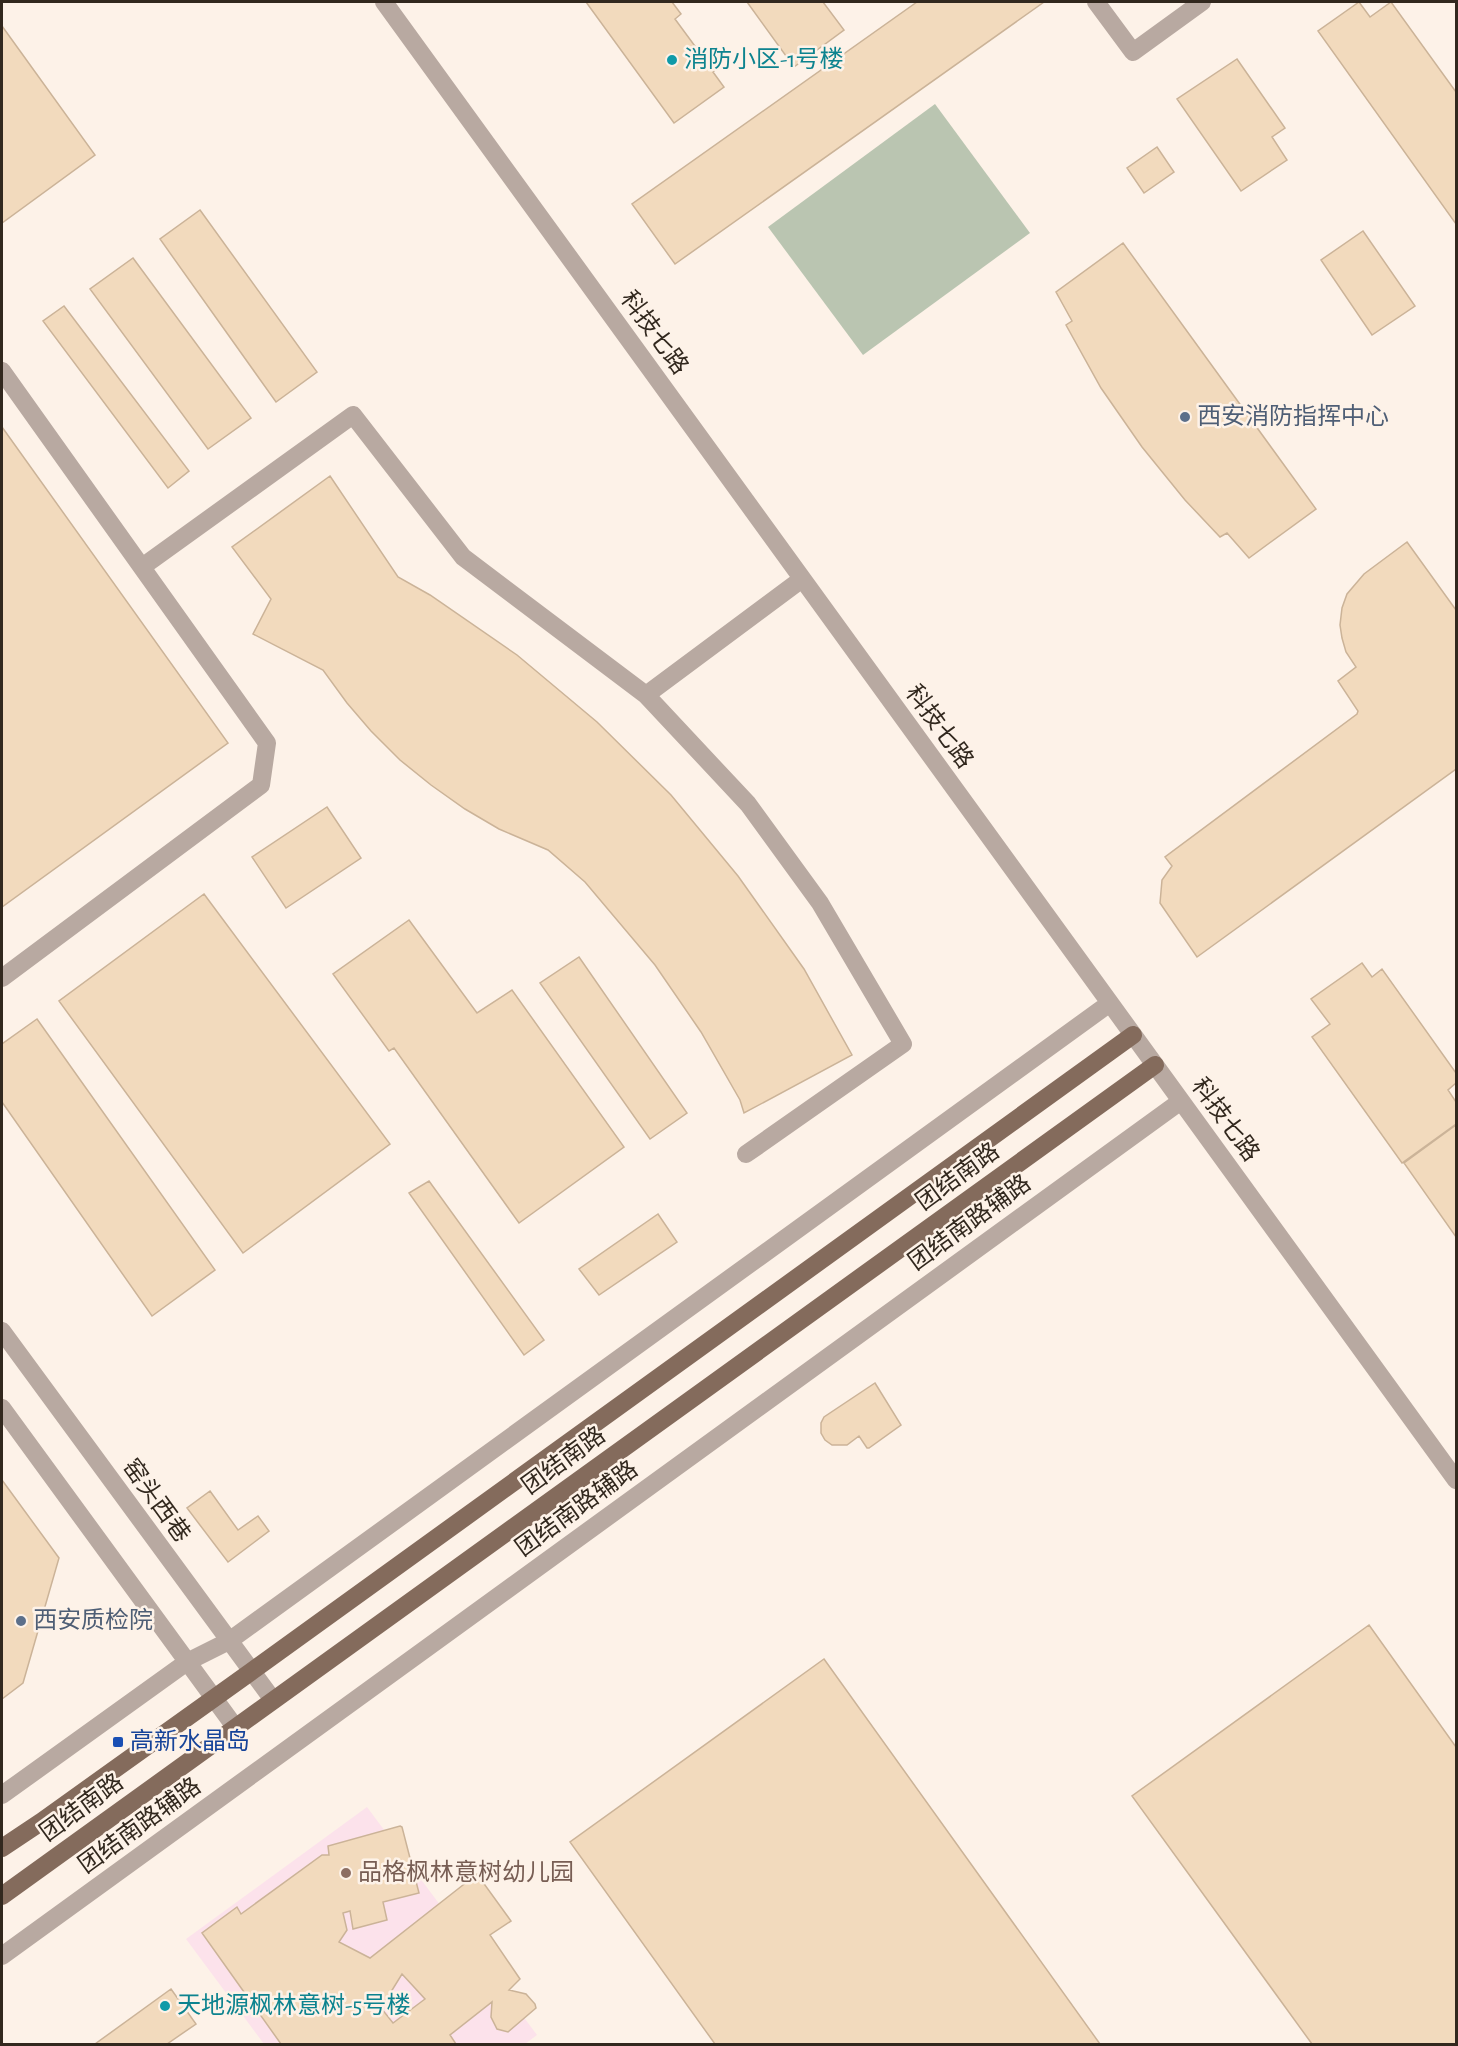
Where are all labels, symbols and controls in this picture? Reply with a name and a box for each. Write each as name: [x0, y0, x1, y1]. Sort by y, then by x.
place label: 消防小区-1号楼: [684, 46, 844, 72]
marker: 消防小区-1号楼: [665, 53, 679, 67]
street label: 科技七路: [616, 286, 694, 379]
place label: 西安消防指挥中心: [1197, 403, 1389, 429]
marker: 西安消防指挥中心: [1178, 410, 1192, 424]
street label: 科技七路: [901, 680, 979, 773]
street label: 科技七路: [1187, 1073, 1265, 1166]
street label: 团结南路: [911, 1137, 1004, 1215]
street label: 团结南路辅路: [904, 1169, 1035, 1275]
street label: 团结南路: [517, 1421, 610, 1499]
street label: 窑头西巷: [118, 1454, 196, 1547]
street label: 团结南路辅路: [511, 1455, 642, 1561]
place label: 西安质检院: [33, 1607, 153, 1633]
marker: 西安质检院: [14, 1614, 28, 1628]
place label: 高新水晶岛: [130, 1728, 250, 1754]
marker: 高新水晶岛: [111, 1735, 125, 1749]
street label: 团结南路: [35, 1768, 128, 1846]
street label: 团结南路辅路: [74, 1772, 205, 1878]
place label: 品格枫林意树幼儿园: [358, 1859, 574, 1885]
marker: 品格枫林意树幼儿园: [339, 1866, 353, 1880]
place label: 天地源枫林意树-5号楼: [177, 1992, 410, 2018]
marker: 天地源枫林意树-5号楼: [158, 1999, 172, 2013]

